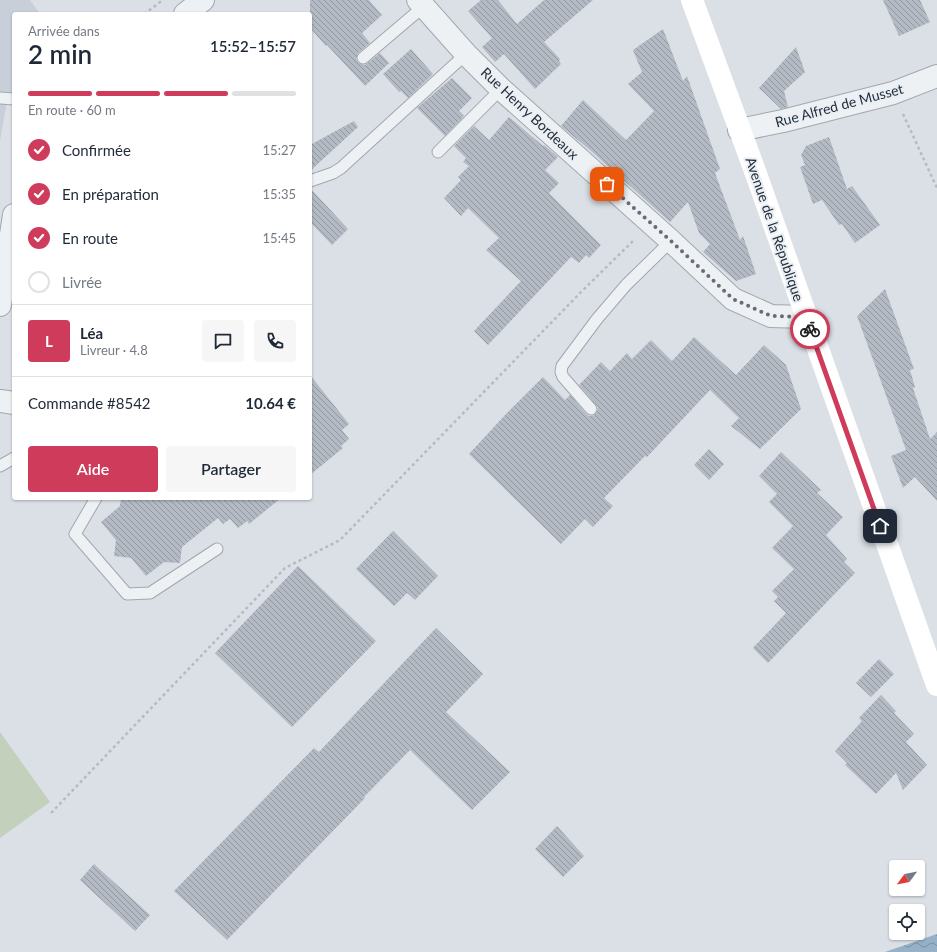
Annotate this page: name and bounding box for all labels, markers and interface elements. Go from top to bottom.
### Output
text: Arrivée dans [28,23,100,39]
text: 15:52–15:57 [210,37,296,55]
text: 2 min [28,38,92,70]
street label: Rue Henry Bordeaux [478,63,582,163]
street label: Rue Alfred de Musset [773,80,905,130]
text: En route · 60 m [28,102,116,118]
icon: check [28,139,50,161]
text: Confirmée [62,141,131,159]
text: 15:27 [263,142,296,158]
street label: Avenue de la République [742,155,808,303]
pin [590,167,624,201]
icon: bag [596,173,618,195]
icon: check [28,183,50,205]
text: En préparation [62,185,159,203]
text: 15:35 [263,186,296,202]
icon: check [28,227,50,249]
text: En route [62,229,118,247]
text: 15:45 [263,230,296,246]
text: Livrée [62,273,102,291]
courier [790,309,830,349]
icon: bike [799,318,821,340]
button: chat [202,320,244,362]
button: phone [254,320,296,362]
text: Léa [80,324,103,342]
text: L [45,332,53,350]
text: Livreur · 4.8 [80,342,148,358]
text: Commande #8542 [28,394,151,412]
text: 10.64 € [245,394,296,412]
button: Aide [28,446,158,492]
button: Partager [166,446,296,492]
pin [863,509,897,543]
icon: home [869,515,891,537]
north arrow [889,860,925,896]
map controls [889,860,925,940]
button: locate [889,904,925,940]

